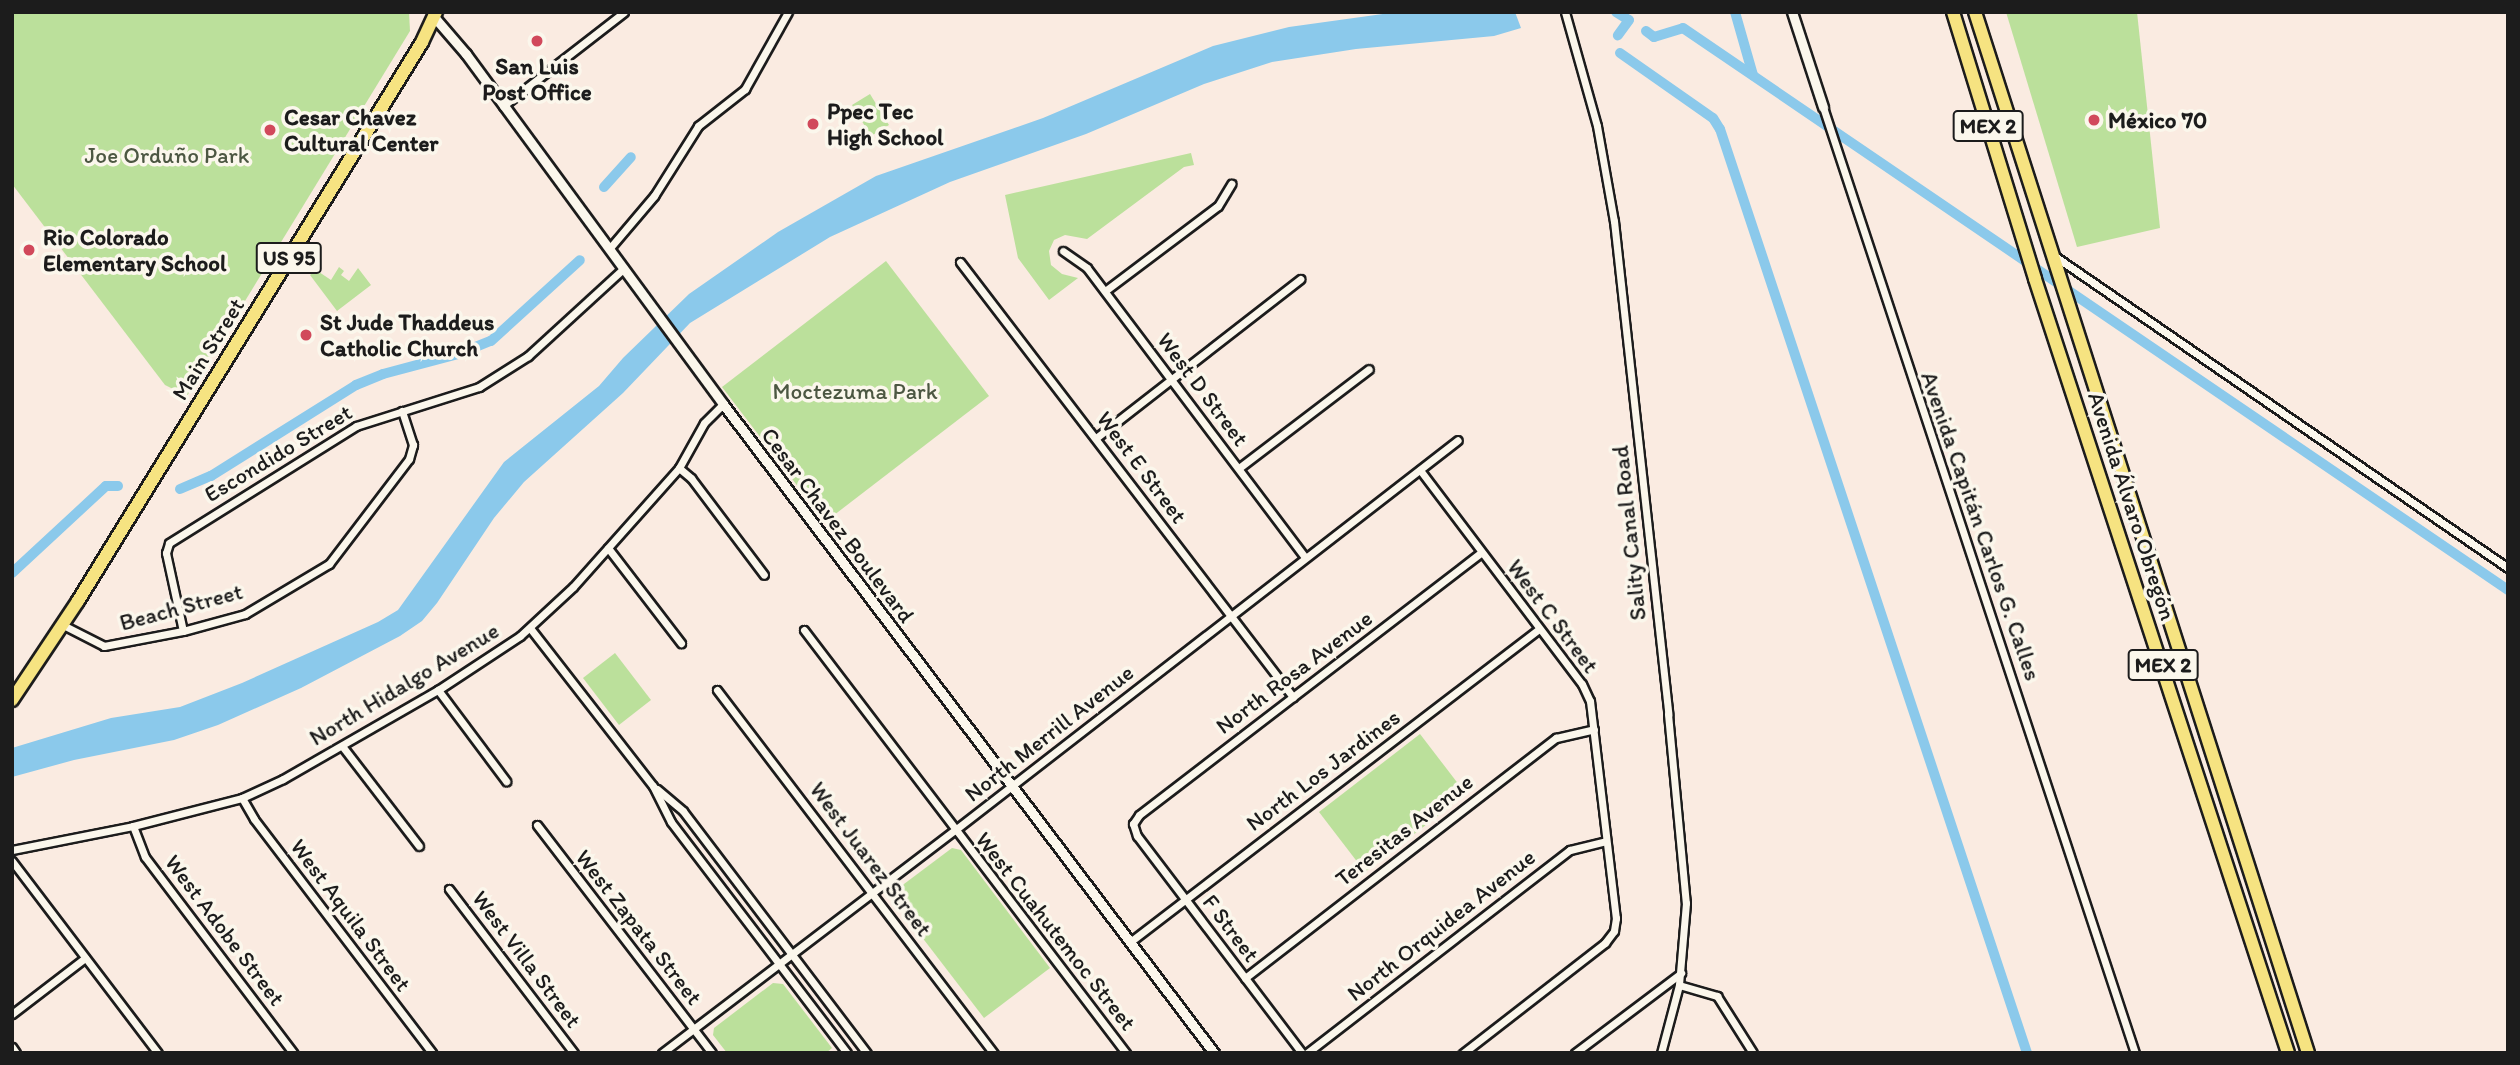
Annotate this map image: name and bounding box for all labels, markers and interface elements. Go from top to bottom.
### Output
marker: San Luis Post Office [529,33,545,49]
place label: San Luis Post Office [482,52,592,106]
place label: Ppec Tec High School [827,97,943,151]
place label: Cesar Chavez Cultural Center [284,103,439,157]
place label: México 70 [2108,106,2207,134]
road number: MEX 2 [1951,108,2025,144]
marker: México 70 [2086,112,2102,128]
marker: Ppec Tec High School [805,116,821,132]
marker: Cesar Chavez Cultural Center [262,122,278,138]
park label: Joe Orduño Park [85,141,249,169]
place label: Rio Colorado Elementary School [43,223,226,277]
road number: US 95 [256,240,322,276]
marker: Rio Colorado Elementary School [21,242,37,258]
street label: Main Street [166,293,250,405]
place label: St Jude Thaddeus Catholic Church [320,308,495,362]
marker: St Jude Thaddeus Catholic Church [298,327,314,343]
street label: West D Street [1151,327,1255,451]
street label: Avenida Capitán Carlos G. Calles [1915,368,2047,684]
park label: Moctezuma Park [772,377,938,405]
street label: Avenida Álvaro Obregón [2082,388,2182,624]
street label: Escondido Street [199,398,357,508]
street label: West E Street [1091,406,1193,528]
street label: Cesar Chavez Boulevard [755,421,921,629]
street label: Sality Canal Road [1606,445,1652,621]
street label: West C Street [1501,554,1605,678]
street label: Beach Street [117,577,245,637]
street label: North Rosa Avenue [1211,605,1377,739]
street label: North Hidalgo Avenue [305,617,503,751]
road number: MEX 2 [2126,648,2200,682]
street label: North Merrill Avenue [960,659,1138,807]
street label: North Los Jardines [1241,703,1405,837]
street label: Teresitas Avenue [1330,768,1478,892]
street label: West Juarez Street [804,777,938,941]
street label: West Cuahutemoc Street [970,826,1142,1036]
street label: West Aquila Street [285,833,417,997]
street label: North Orquidea Avenue [1341,843,1541,1007]
street label: West Zapata Street [570,844,708,1010]
street label: West Adobe Street [159,849,291,1011]
street label: West Villa Street [467,885,587,1033]
street label: F Street [1197,889,1265,967]

